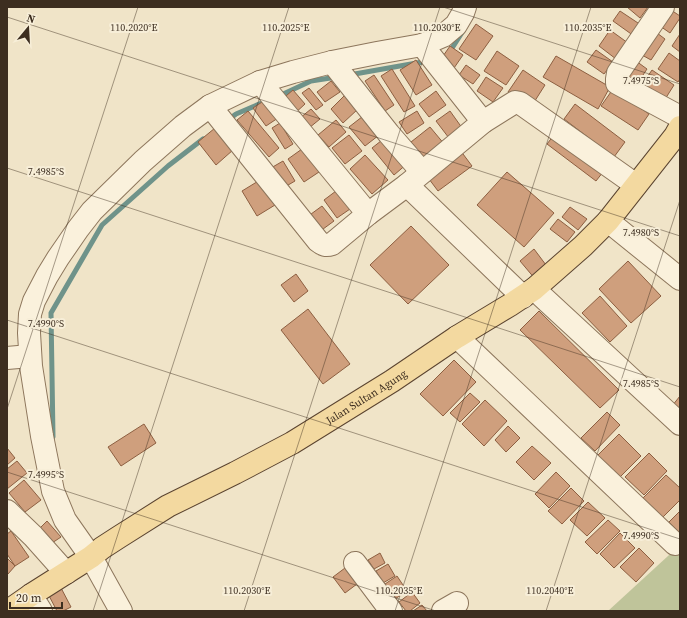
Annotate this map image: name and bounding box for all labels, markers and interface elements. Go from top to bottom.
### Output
north arrow [8,8,48,48]
text: N [25,11,37,27]
text: 110.2020°E [110,21,158,34]
text: 110.2025°E [262,21,310,34]
text: 110.2030°E [413,21,461,34]
text: 110.2035°E [564,21,612,34]
text: 7.4975°S [623,74,659,87]
text: 7.4985°S [28,165,64,178]
text: 7.4980°S [623,226,659,239]
text: 7.4990°S [28,317,64,330]
street label: Jalan Sultan Agung [322,366,410,429]
text: 7.4985°S [623,377,659,390]
text: 7.4995°S [28,468,64,481]
text: 7.4990°S [623,529,659,542]
scale bar [10,584,62,610]
text: 110.2030°E [223,584,271,597]
text: 110.2035°E [375,584,423,597]
text: 110.2040°E [526,584,574,597]
text: 20 m [16,590,42,606]

